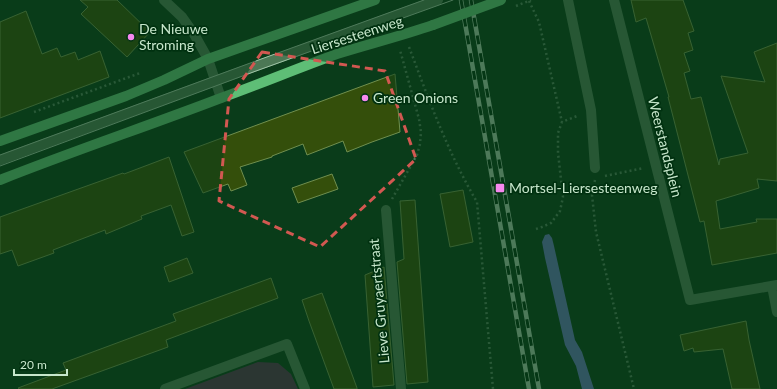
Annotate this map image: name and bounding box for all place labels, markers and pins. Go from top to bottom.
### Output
place label: De Nieuwe Stroming [139,20,208,53]
marker: De Nieuwe Stroming [126,32,136,42]
place label: Green Onions [373,89,458,106]
marker: Green Onions [360,93,370,103]
place label: Mortsel-Liersesteenweg [509,179,657,196]
marker: Mortsel-Liersesteenweg [494,182,506,194]

